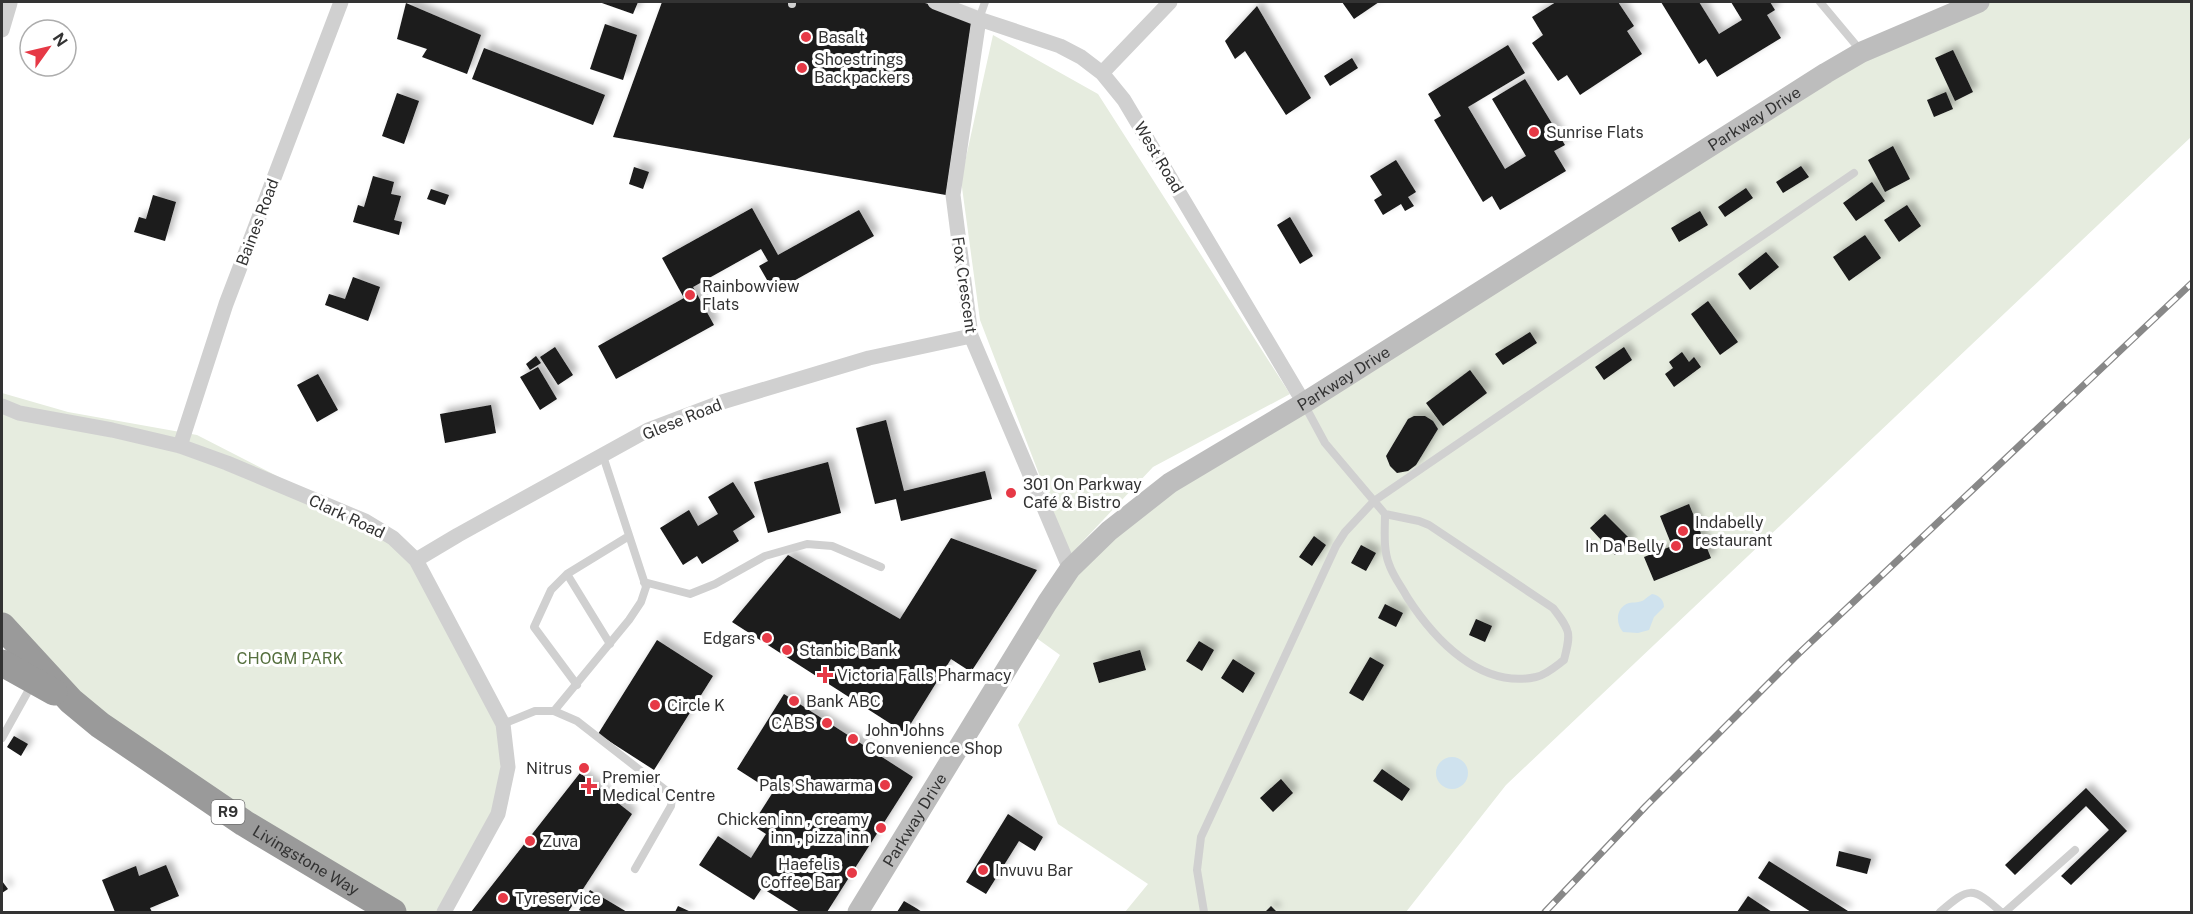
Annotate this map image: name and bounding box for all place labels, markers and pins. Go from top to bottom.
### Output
place label: Basalt [818,28,865,47]
marker: Basalt [799,30,813,44]
place label: Shoestrings Backpackers [814,50,910,87]
marker: Shoestrings Backpackers [795,61,809,75]
place label: Sunrise Flats [1546,123,1644,142]
marker: Sunrise Flats [1527,125,1541,139]
place label: Rainbowview Flats [702,277,800,314]
marker: Rainbowview Flats [683,288,697,302]
place label: 301 On Parkway Café & Bistro [1023,475,1142,512]
marker: 301 On Parkway Café & Bistro [1004,486,1018,500]
place label: Indabelly restaurant [1695,513,1772,550]
marker: Indabelly restaurant [1676,524,1690,538]
place label: In Da Belly [1585,537,1664,556]
marker: In Da Belly [1669,539,1683,553]
place label: Edgars [703,629,755,648]
marker: Edgars [760,631,774,645]
place label: Stanbic Bank [799,641,897,660]
marker: Stanbic Bank [780,643,794,657]
place label: Victoria Falls Pharmacy [837,666,1012,685]
marker: Victoria Falls Pharmacy [818,668,832,682]
place label: Bank ABC [806,692,881,711]
marker: Bank ABC [787,694,801,708]
place label: Circle K [667,696,725,715]
marker: Circle K [648,698,662,712]
place label: CABS [771,714,815,733]
marker: CABS [820,716,834,730]
place label: John Johns Convenience Shop [865,721,1002,758]
marker: John Johns Convenience Shop [846,732,860,746]
place label: Nitrus [526,759,572,778]
marker: Nitrus [577,761,591,775]
place label: Premier Medical Centre [602,768,715,805]
place label: Pals Shawarma [759,776,873,795]
marker: Premier Medical Centre [580,777,598,795]
marker: Pals Shawarma [878,778,892,792]
place label: Chicken inn , creamy inn , pizza inn [717,810,869,847]
marker: Chicken inn , creamy inn , pizza inn [874,821,888,835]
place label: Zuva [542,832,578,851]
marker: Zuva [523,834,537,848]
place label: Haefelis Coffee Bar [760,855,840,892]
place label: Invuvu Bar [995,861,1073,880]
marker: Invuvu Bar [976,863,990,877]
marker: Haefelis Coffee Bar [845,866,859,880]
place label: Tyreservice [515,889,601,908]
marker: Tyreservice [496,891,510,905]

